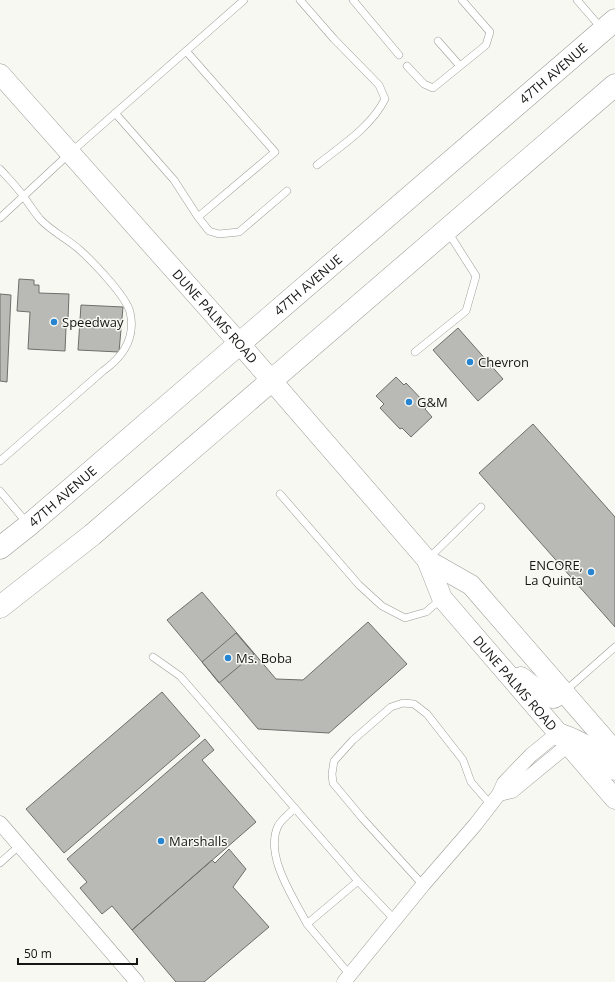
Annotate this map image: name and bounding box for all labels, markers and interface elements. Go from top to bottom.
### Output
street label: 47TH AVENUE [515,39,591,108]
street label: 47TH AVENUE [270,250,346,319]
street label: DUNE PALMS ROAD [169,265,262,367]
place label: Speedway [62,313,124,331]
marker: Speedway [49,317,59,327]
place label: Chevron [478,353,529,371]
marker: Chevron [465,357,475,367]
place label: G&M [417,393,448,411]
marker: G&M [404,397,414,407]
street label: 47TH AVENUE [24,462,100,531]
place label: ENCORE, La Quinta [524,556,583,589]
marker: ENCORE, La Quinta [586,567,596,577]
street label: DUNE PALMS ROAD [469,632,561,734]
place label: Ms. Boba [236,649,292,667]
marker: Ms. Boba [223,653,233,663]
place label: Marshalls [169,832,227,850]
marker: Marshalls [156,836,166,846]
scale bar [18,940,137,966]
text: 50 m [24,945,52,962]

